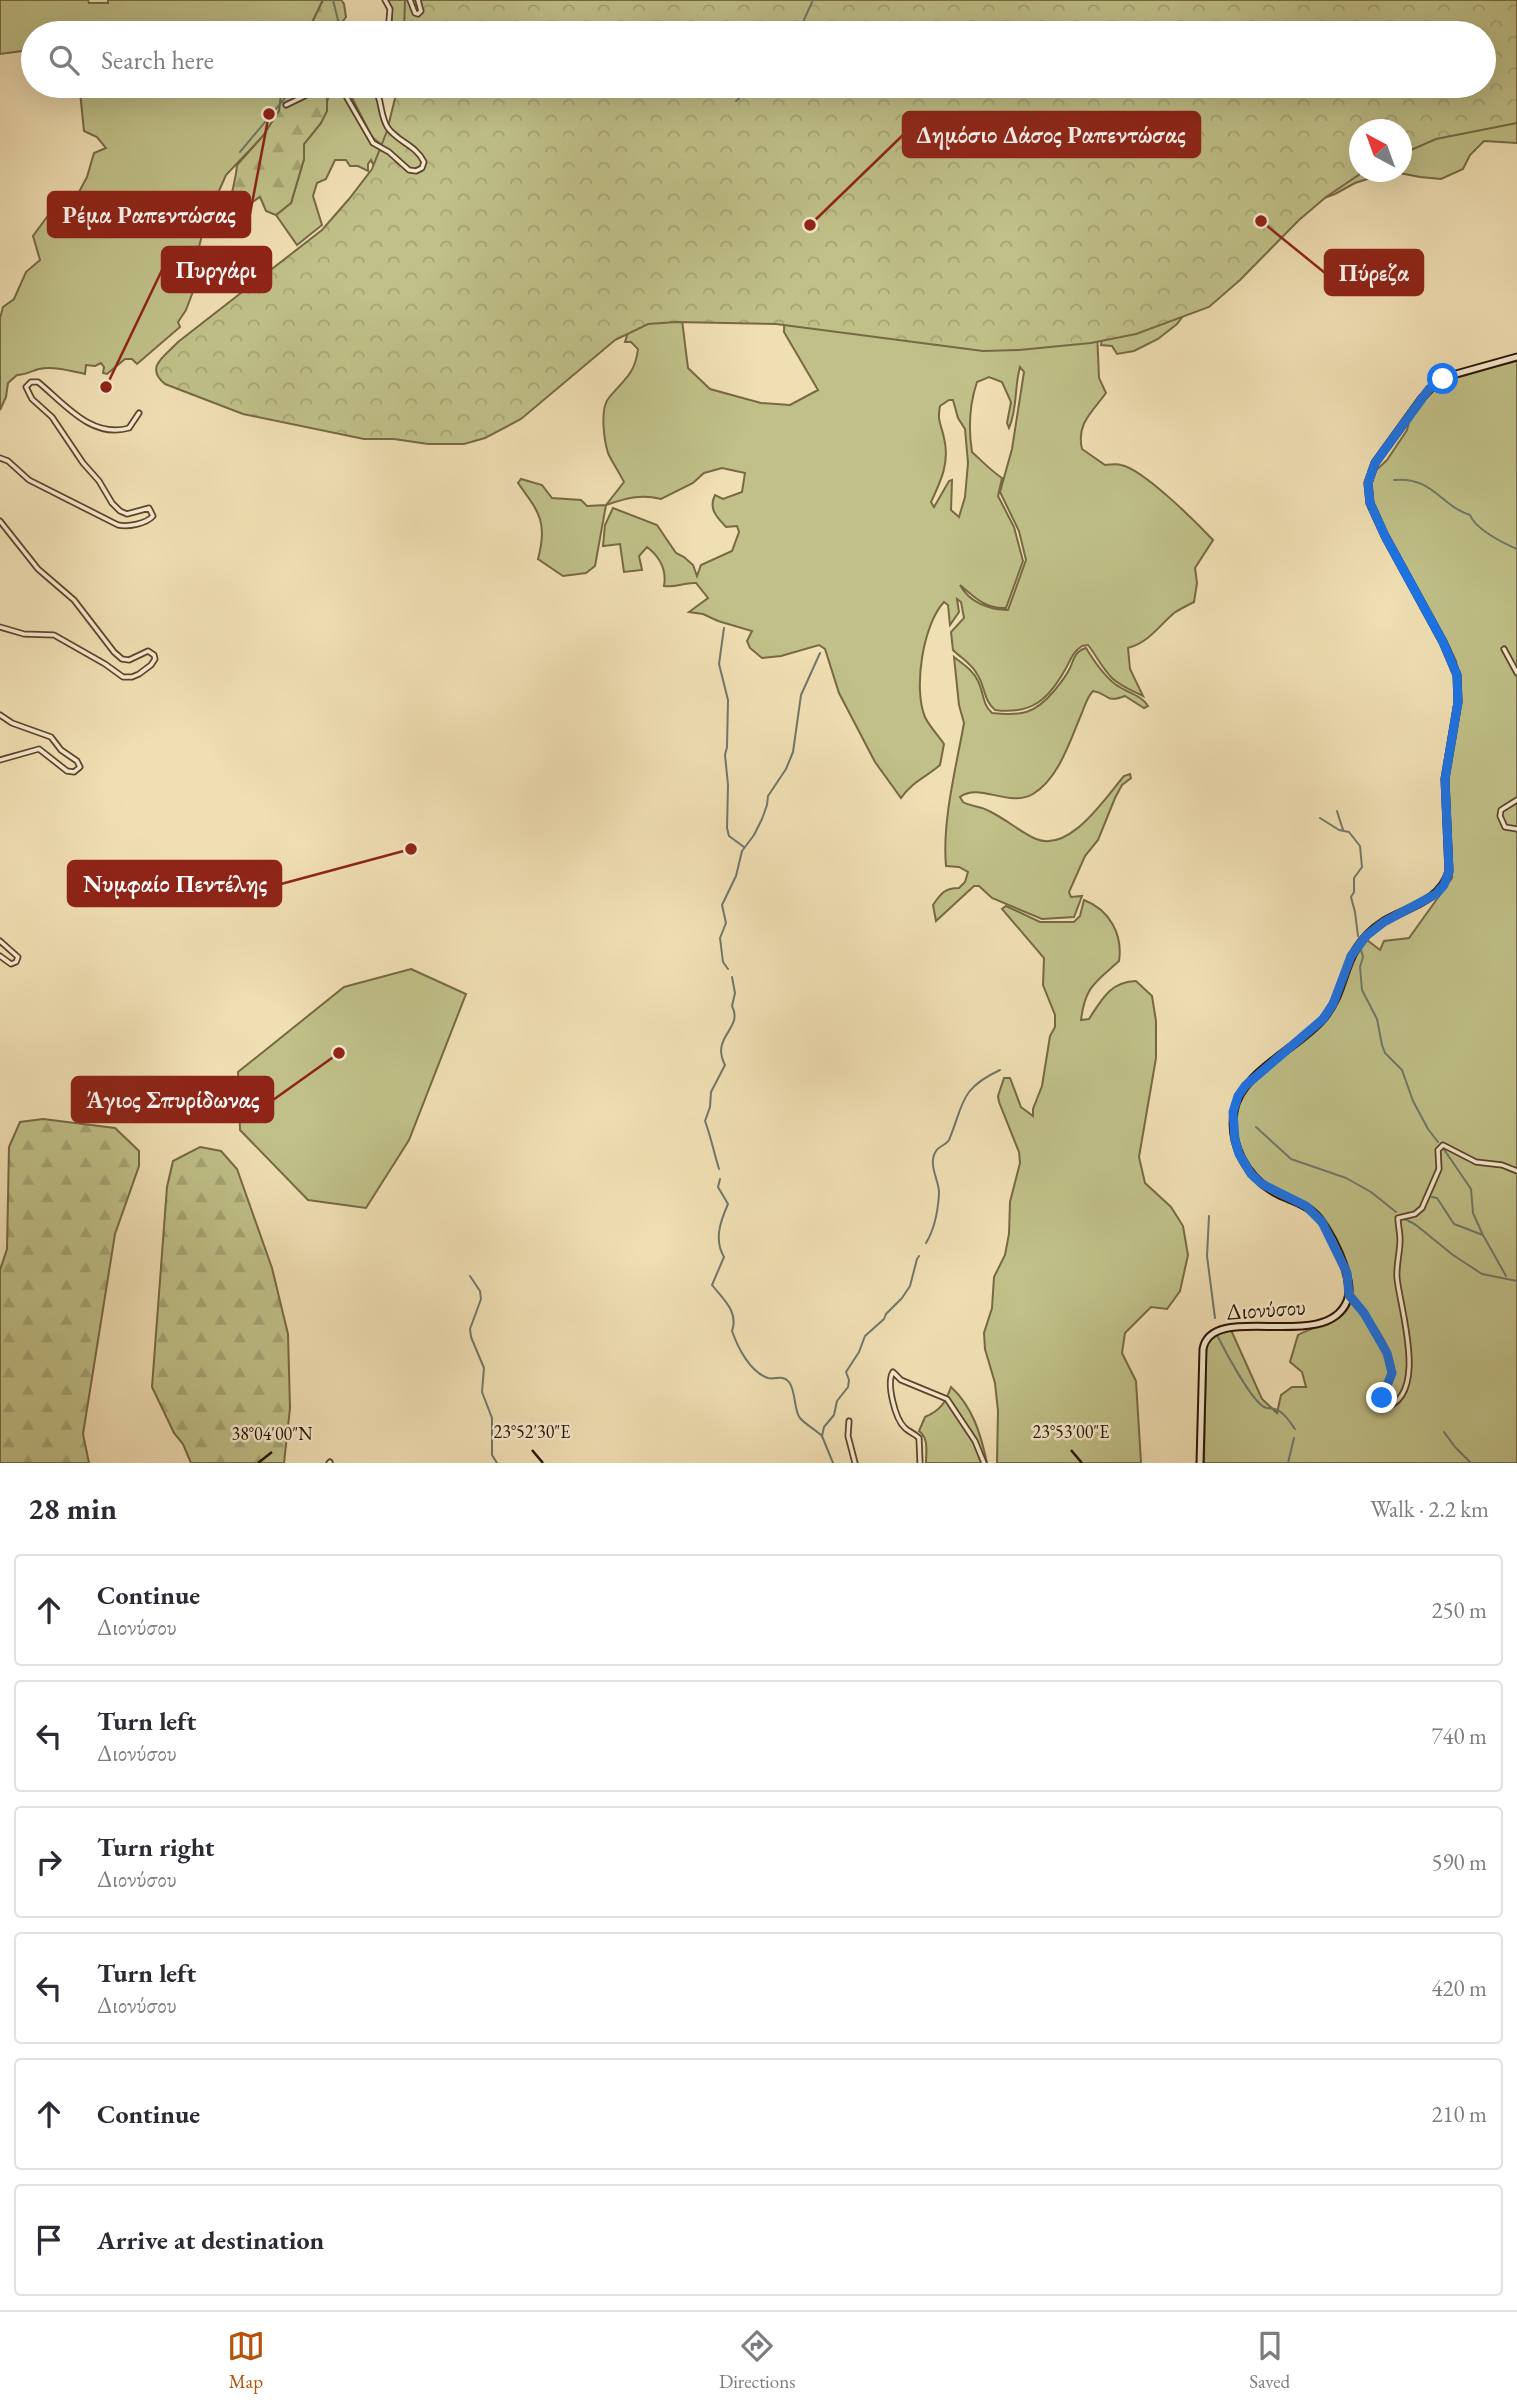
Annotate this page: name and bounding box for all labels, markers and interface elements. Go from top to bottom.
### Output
search box [21,21,1496,98]
icon: search [45,41,83,79]
text: Search here [101,43,214,77]
callout: Δημόσιο Δάσος Ραπεντώσας [903,112,1200,157]
text: Δημόσιο Δάσος Ραπεντώσας [916,119,1186,150]
north arrow [1349,119,1412,182]
callout: Ρέμα Ραπεντώσας [48,192,250,237]
text: Ρέμα Ραπεντώσας [62,199,236,230]
callout: Πυργάρι [162,247,271,292]
callout: Πύρεζα [1325,250,1423,295]
text: Πυργάρι [175,254,257,285]
text: Πύρεζα [1339,257,1410,288]
route start [1427,363,1458,394]
callout: Νυμφαίο Πεντέλης [68,861,281,906]
text: Νυμφαίο Πεντέλης [83,868,268,899]
callout: Άγιος Σπυρίδωνας [72,1077,273,1122]
text: Άγιος Σπυρίδωνας [85,1084,260,1115]
street label: Διονύσου [1225,1291,1307,1327]
route end [1366,1382,1397,1413]
text: 23°52'30"E [494,1420,570,1443]
text: 23°53'00"E [1033,1420,1109,1443]
text: 38°04'00"N [232,1422,313,1445]
text: 28 min [28,1489,117,1528]
text: Walk · 2.2 km [1370,1494,1489,1524]
text: Continue [97,1578,200,1612]
icon: ahead [30,1591,68,1629]
text: 250 m [1431,1595,1487,1625]
text: Διονύσου [97,1612,177,1642]
text: Turn left [97,1704,196,1738]
icon: left [30,1717,68,1755]
text: 740 m [1431,1721,1487,1751]
text: Διονύσου [97,1738,177,1768]
text: Turn right [97,1830,215,1864]
icon: right [30,1843,68,1881]
text: 590 m [1431,1847,1487,1877]
text: Διονύσου [97,1864,177,1894]
text: Turn left [97,1956,196,1990]
icon: left [30,1969,68,2007]
text: 420 m [1431,1973,1487,2003]
text: Διονύσου [97,1990,177,2020]
icon: ahead [30,2095,68,2133]
text: Continue [97,2097,200,2131]
text: 210 m [1431,2099,1487,2129]
icon: arrive [30,2221,68,2259]
text: Arrive at destination [97,2223,324,2257]
tab: Map [227,2327,265,2394]
tab: Directions [719,2327,795,2394]
tab: Saved [1249,2327,1290,2394]

